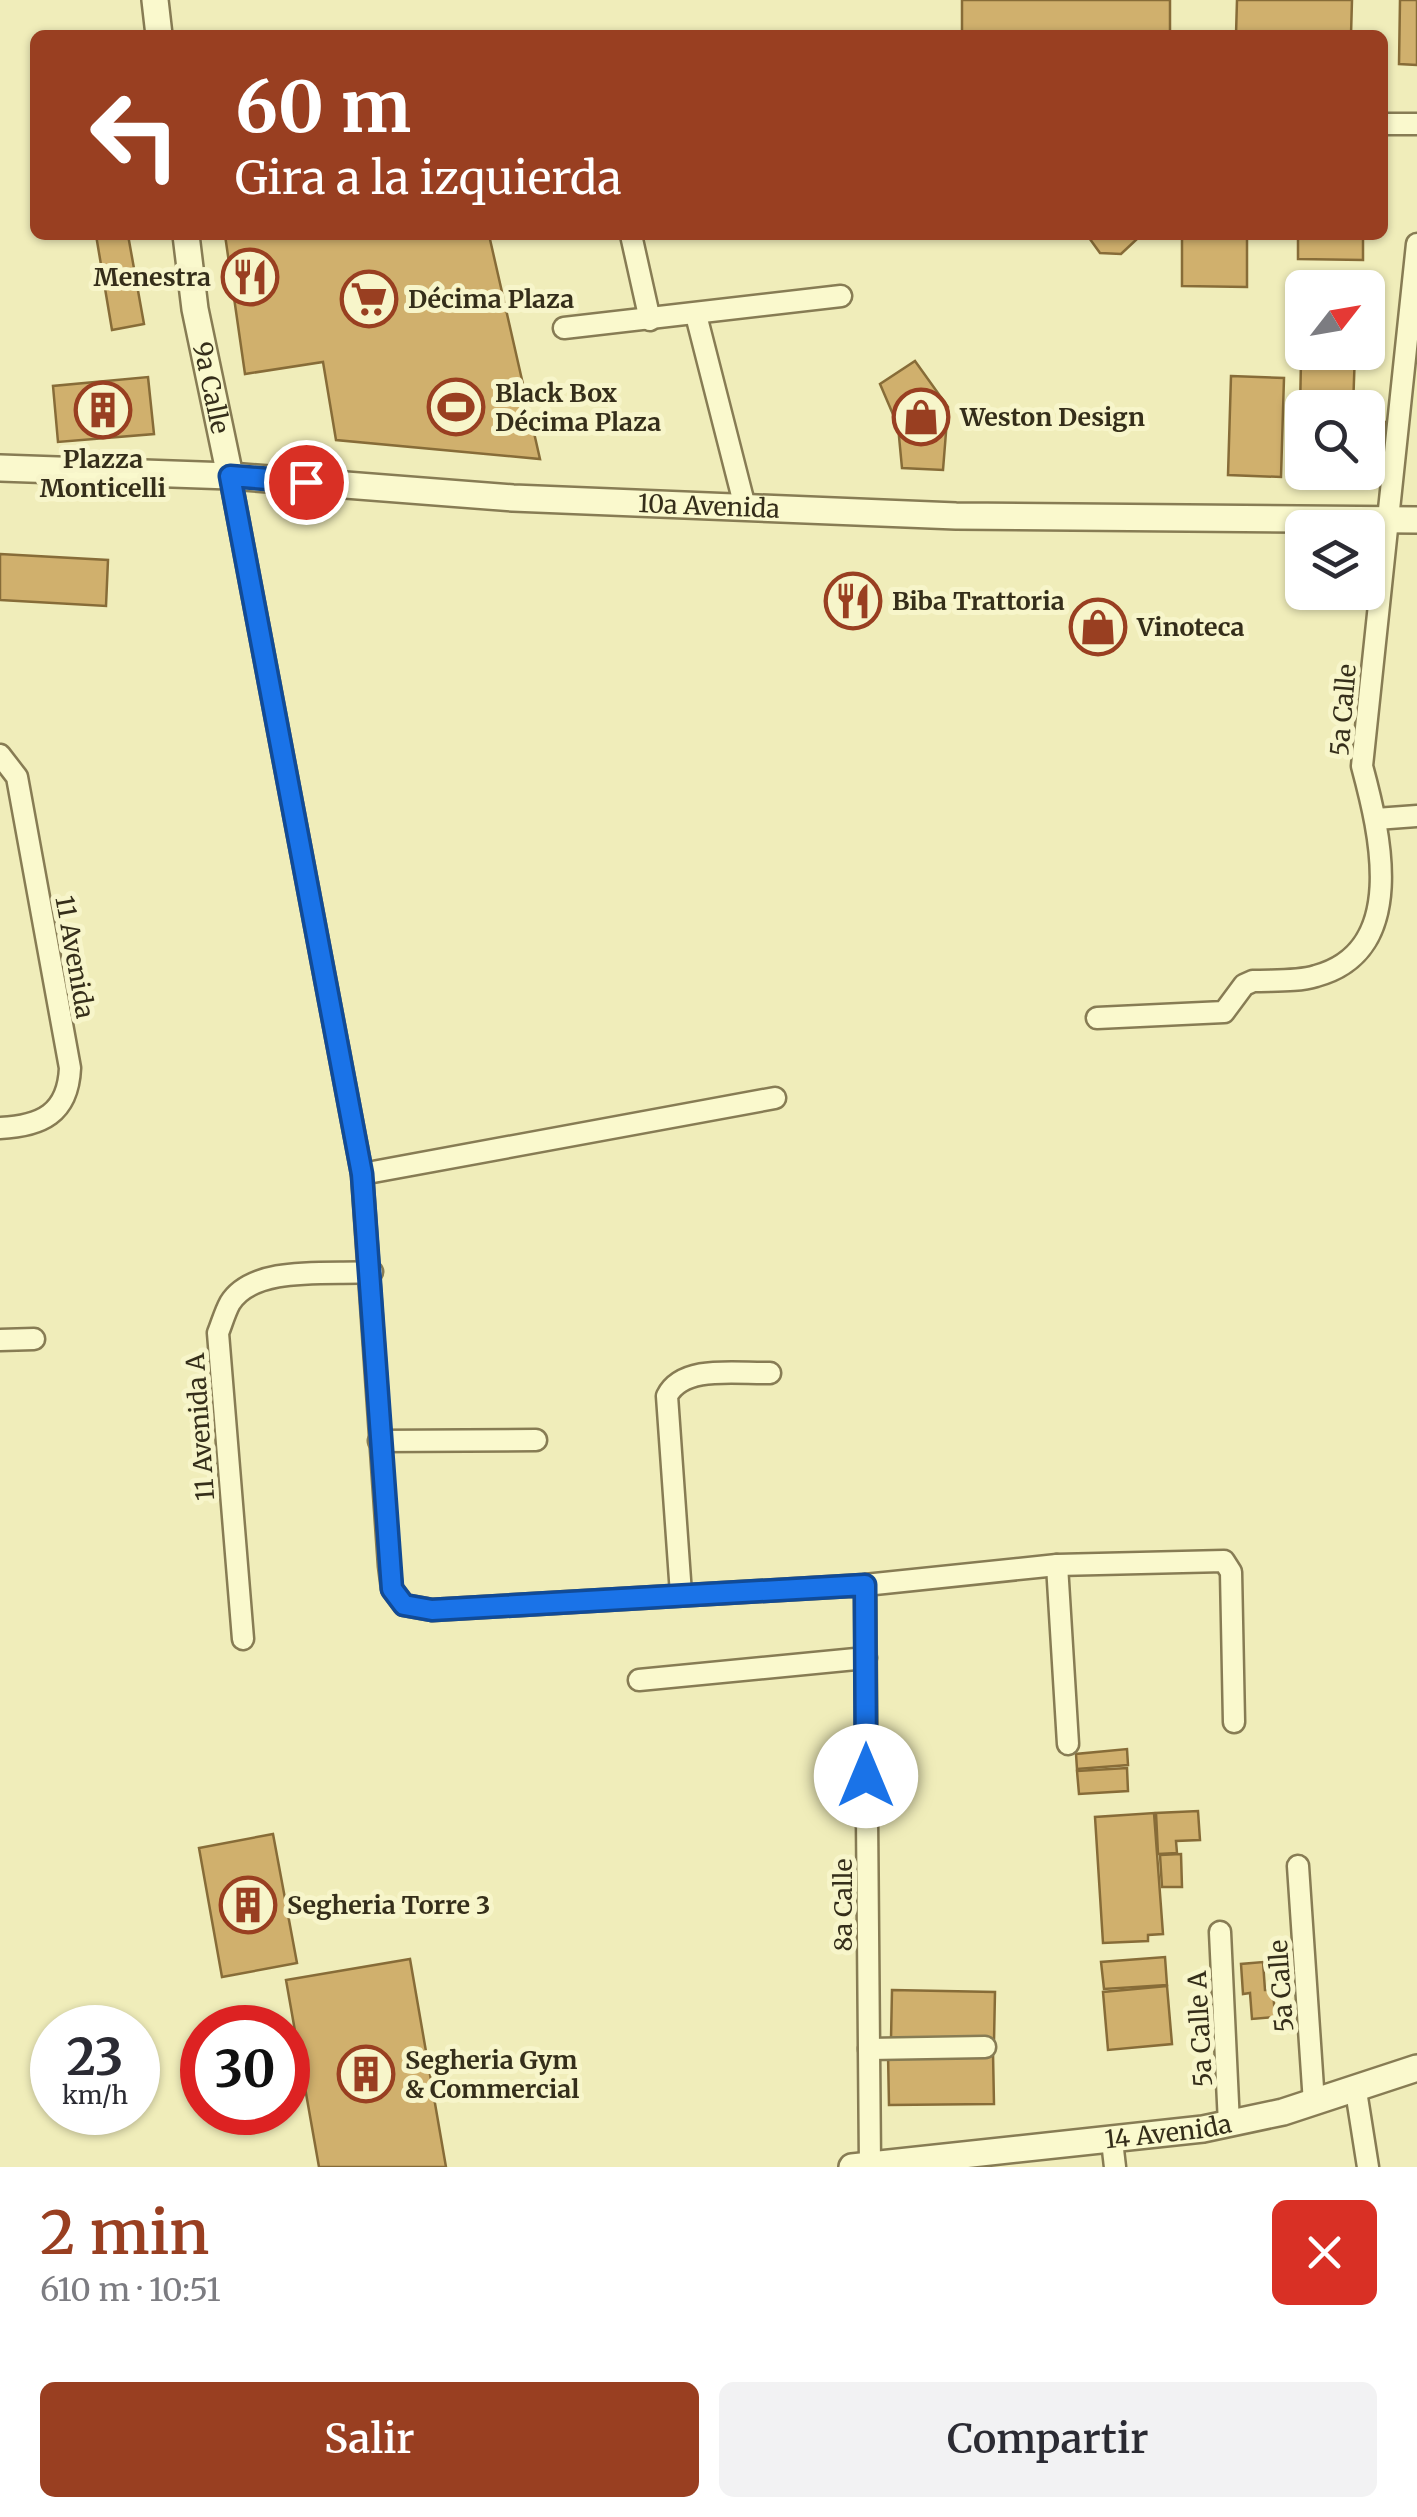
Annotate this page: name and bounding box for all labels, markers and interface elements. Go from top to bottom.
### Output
text: 60 m [235,63,411,151]
icon: left [70,70,200,200]
text: Gira a la izquierda [235,150,622,206]
restaurant icon: Menestra [220,247,280,307]
place label: Menestra [93,261,211,293]
supermarket icon: Décima Plaza [339,269,399,329]
north arrow [1285,270,1385,370]
map controls [1285,270,1385,610]
place label: Décima Plaza [408,283,574,315]
street label: 9a Calle [186,339,237,437]
sports icon: Black Box Décima Plaza [426,377,486,437]
place label: Black Box Décima Plaza [495,377,661,438]
building icon: Plazza Monticelli [73,380,133,440]
shop icon: Weston Design [891,387,951,447]
button: search [1285,390,1385,490]
place label: Weston Design [959,401,1145,433]
pin [264,440,349,525]
place label: Plazza Monticelli [40,443,166,504]
icon: arrive [279,455,334,510]
street label: 10a Avenida [637,487,780,525]
button: layers [1285,510,1385,610]
restaurant icon: Biba Trattoria [823,571,883,631]
place label: Biba Trattoria [892,585,1065,617]
shop icon: Vinoteca [1068,597,1128,657]
place label: Vinoteca [1136,611,1244,643]
street label: 5a Calle [1323,663,1363,757]
street label: 11 Avenida [48,893,102,1021]
street label: 11 Avenida A [179,1352,221,1502]
position arrow [814,1724,918,1828]
street label: 8a Calle [827,1858,859,1952]
building icon: Segheria Torre 3 [218,1875,278,1935]
place label: Segheria Torre 3 [287,1889,490,1921]
street label: 5a Calle [1262,1939,1300,2033]
street label: 5a Calle A [1181,1970,1219,2088]
speed limit sign: 30 [180,2005,310,2135]
text: 23 [67,2026,123,2089]
building icon: Segheria Gym & Commercial [336,2044,396,2104]
place label: Segheria Gym & Commercial [405,2044,579,2105]
text: km/h [62,2079,128,2111]
street label: 14 Avenida [1103,2107,1234,2156]
text: 2 min [40,2195,209,2270]
button: close [1272,2200,1377,2305]
text: 610 m · 10:51 [40,2270,221,2310]
button: Salir [40,2382,699,2497]
button: Compartir [719,2382,1377,2497]

